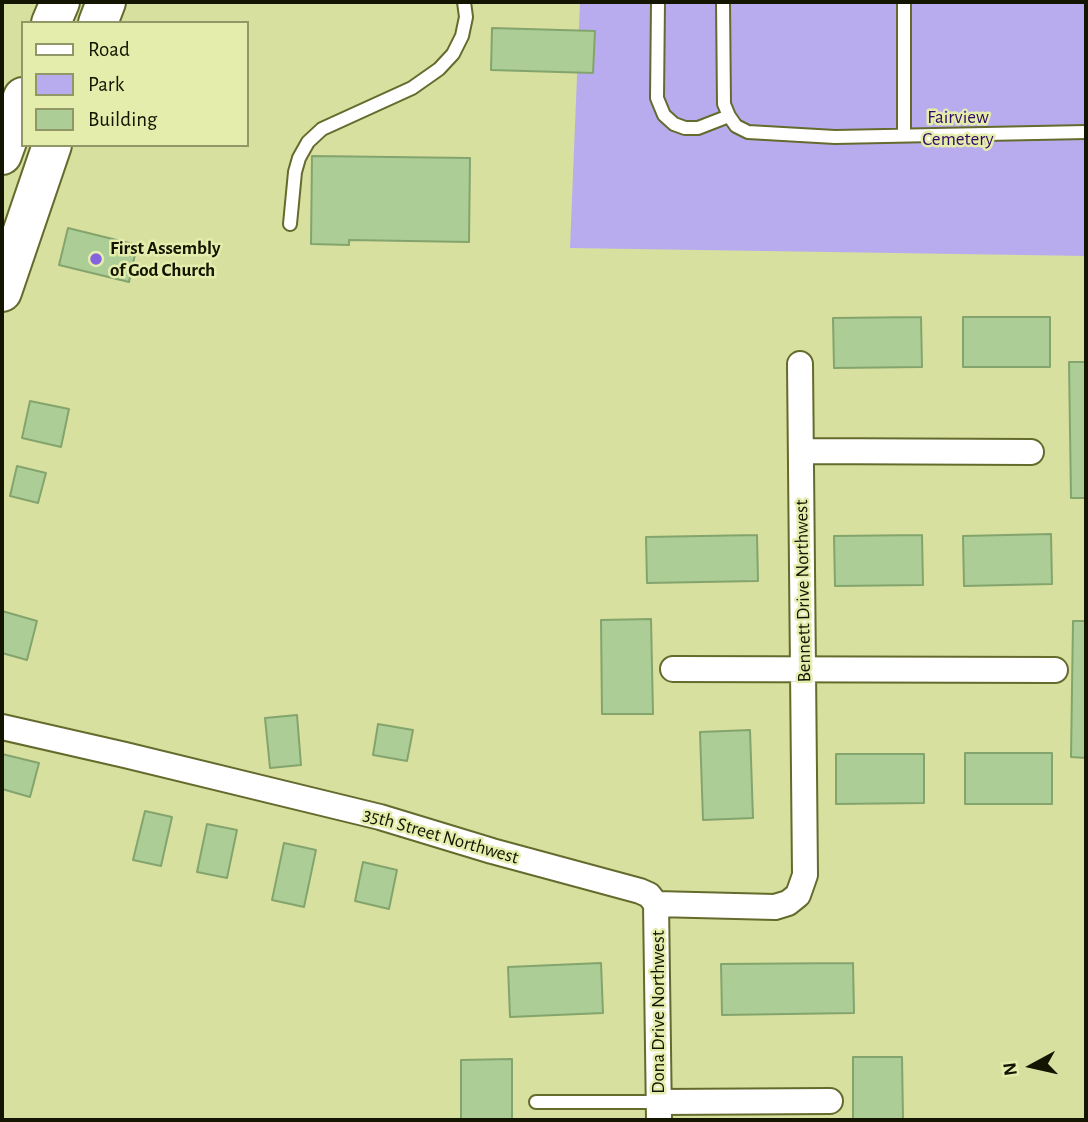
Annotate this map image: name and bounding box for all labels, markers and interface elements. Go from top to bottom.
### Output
legend [21,21,248,147]
text: Road [88,39,130,60]
text: Park [88,74,124,95]
park label: Fairview Cemetery [922,106,994,150]
text: Building [88,109,157,130]
place label: First Assembly of God Church [110,237,221,281]
marker: First Assembly of God Church [88,251,104,267]
street label: Bennett Drive Northwest [790,499,816,683]
street label: 35th Street Northwest [361,803,521,869]
street label: Dona Drive Northwest [647,930,669,1094]
north arrow [997,1031,1067,1101]
text: N [1000,1061,1021,1077]

